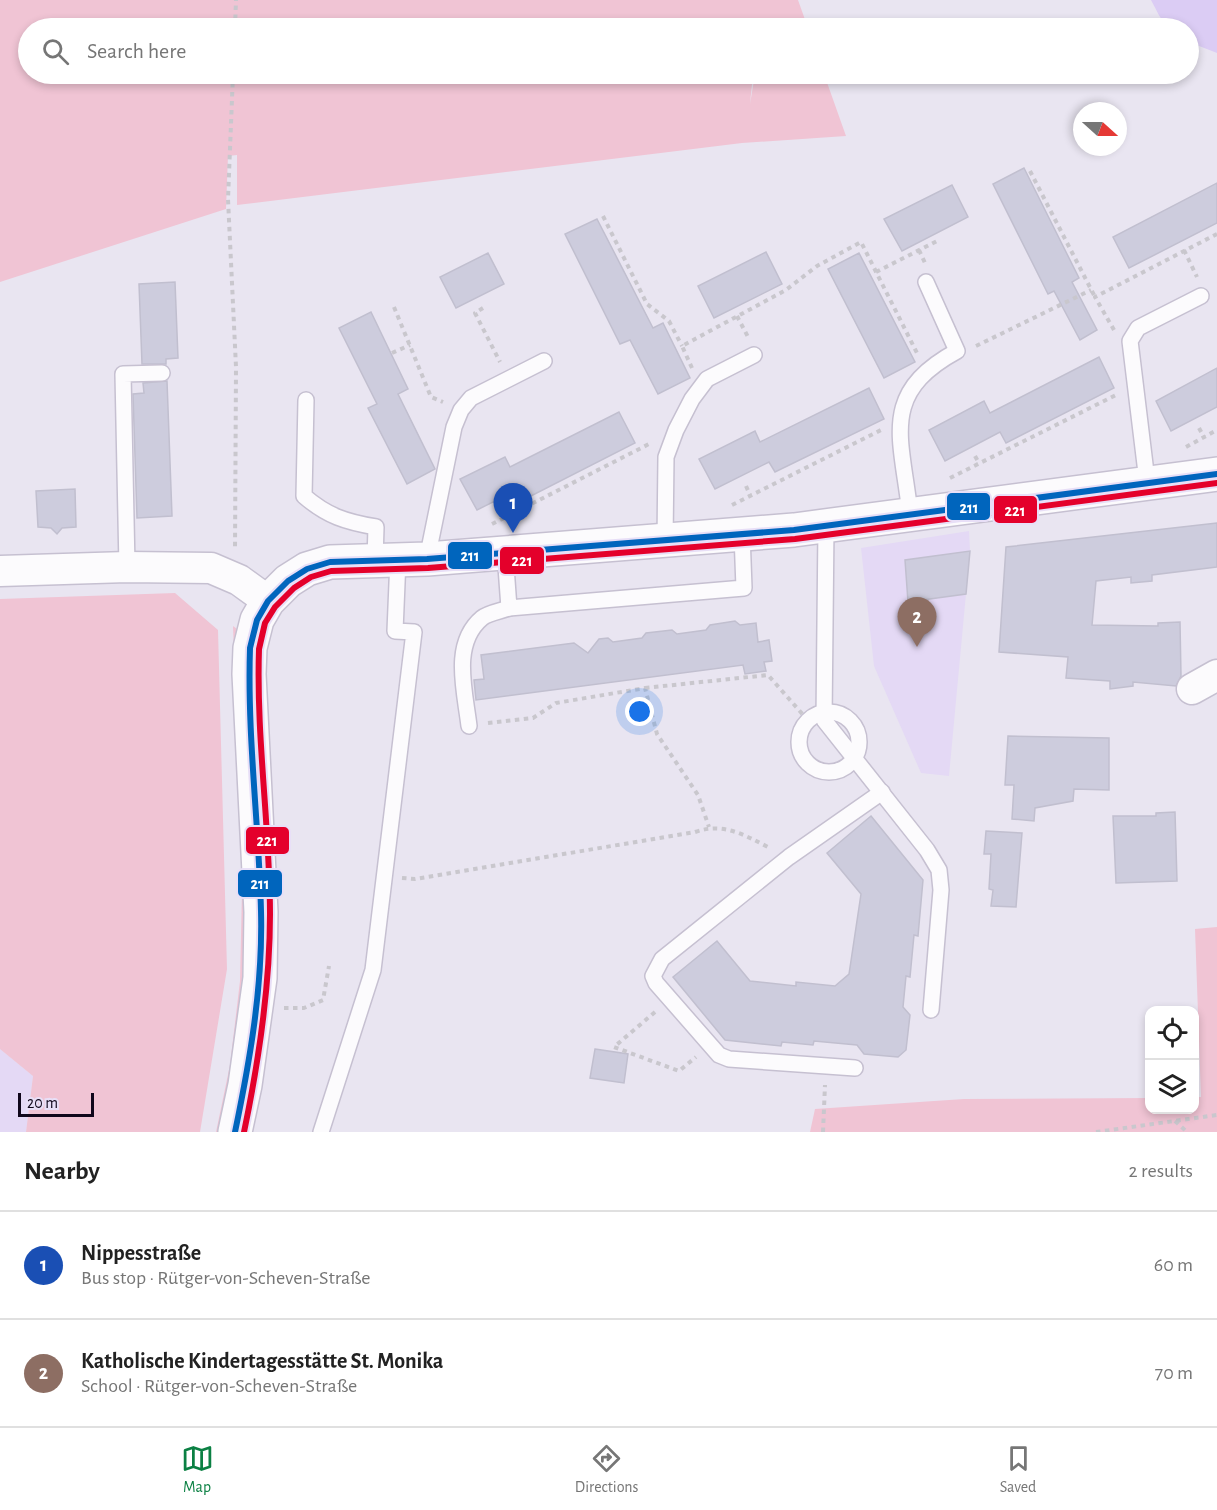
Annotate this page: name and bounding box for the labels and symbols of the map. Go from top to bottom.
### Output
north arrow [1073,102,1127,156]
pin: 1 [494,484,532,533]
line badge: 211 [946,492,991,521]
line badge: 221 [993,495,1038,524]
text: 211 [959,500,979,516]
text: 221 [1005,503,1025,519]
line badge: 211 [447,541,493,570]
line badge: 221 [499,546,545,575]
text: 211 [460,548,480,564]
text: 221 [512,553,532,569]
pin: 2 [898,598,936,647]
your location [625,697,654,726]
line badge: 221 [245,826,290,855]
text: 221 [257,833,277,849]
line badge: 211 [237,869,283,898]
text: 211 [250,876,270,892]
scale bar [18,1090,94,1118]

